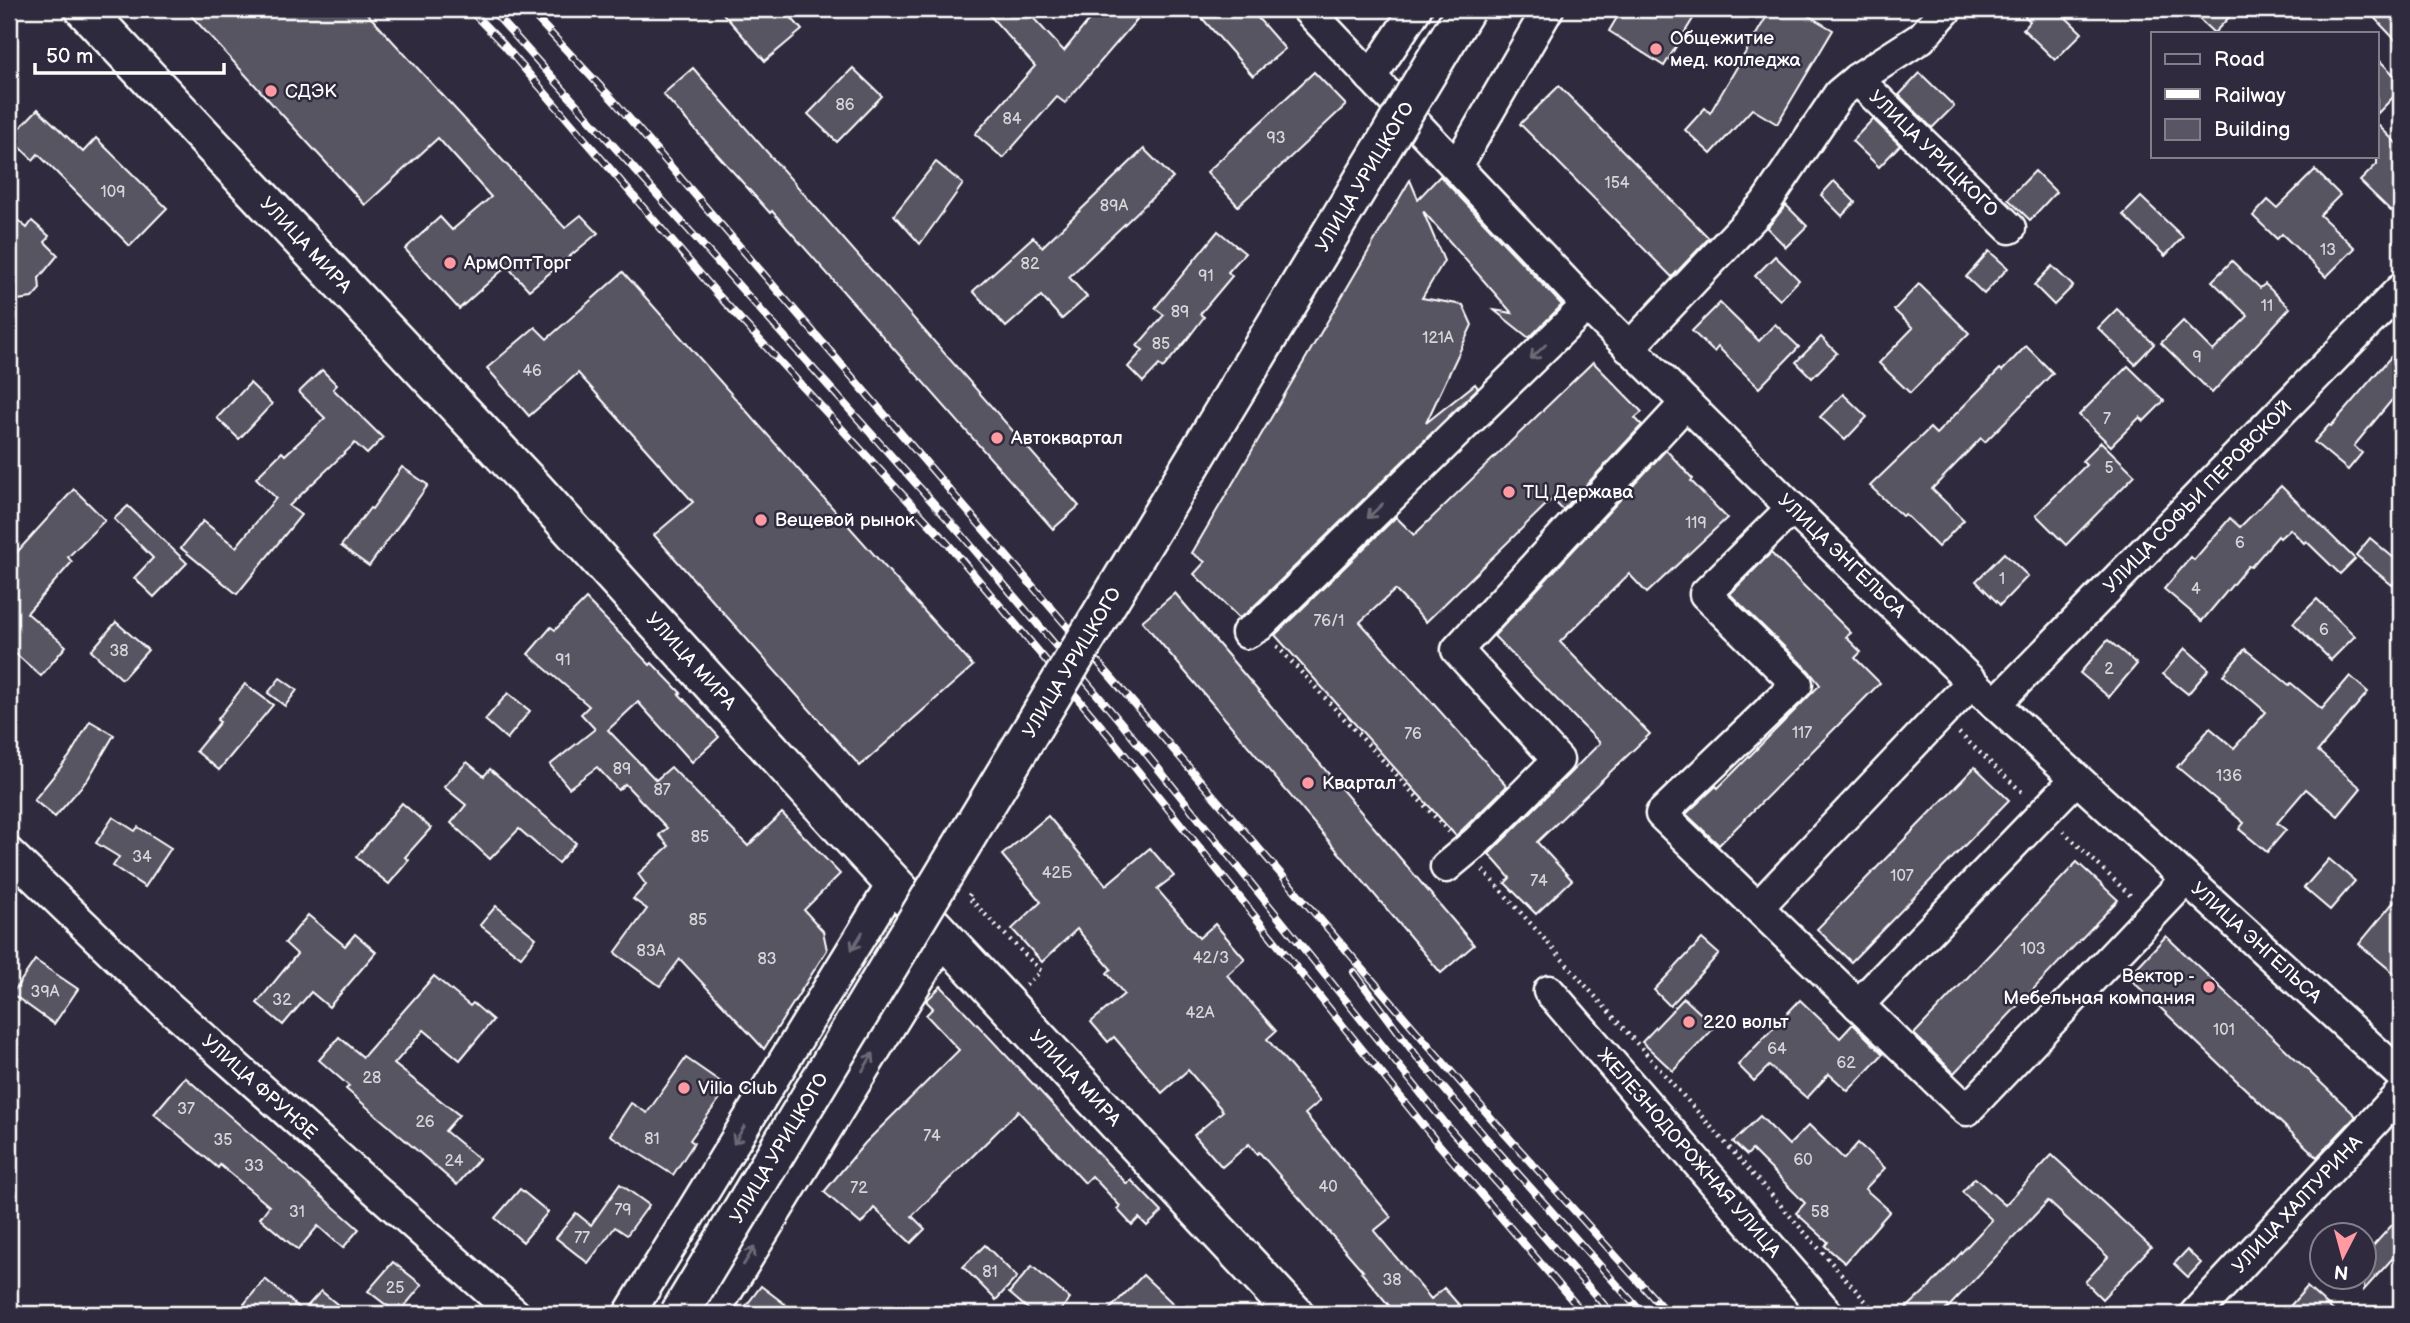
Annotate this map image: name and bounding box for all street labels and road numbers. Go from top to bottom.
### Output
street label: УЛИЦА УРИЦКОГО [1864,86,2003,222]
street label: УЛИЦА УРИЦКОГО [1311,97,1419,256]
street label: УЛИЦА МИРА [255,192,357,298]
street label: УЛИЦА СОФЬИ ПЕРОВСКОЙ [2099,396,2297,598]
street label: УЛИЦА ЭНГЕЛЬСА [1773,489,1911,623]
street label: УЛИЦА УРИЦКОГО [1018,583,1126,742]
street label: УЛИЦА МИРА [641,608,741,715]
street label: УЛИЦА ЭНГЕЛЬСА [2186,877,2327,1008]
street label: УЛИЦА МИРА [1025,1025,1126,1131]
street label: УЛИЦА ФРУНЗЕ [197,1030,322,1145]
street label: ЖЕЛЕЗНОДОРОЖНАЯ УЛИЦА [1592,1044,1786,1263]
street label: УЛИЦА УРИЦКОГО [725,1068,834,1227]
street label: УЛИЦА ХАЛТУРИНА [2227,1130,2367,1278]

